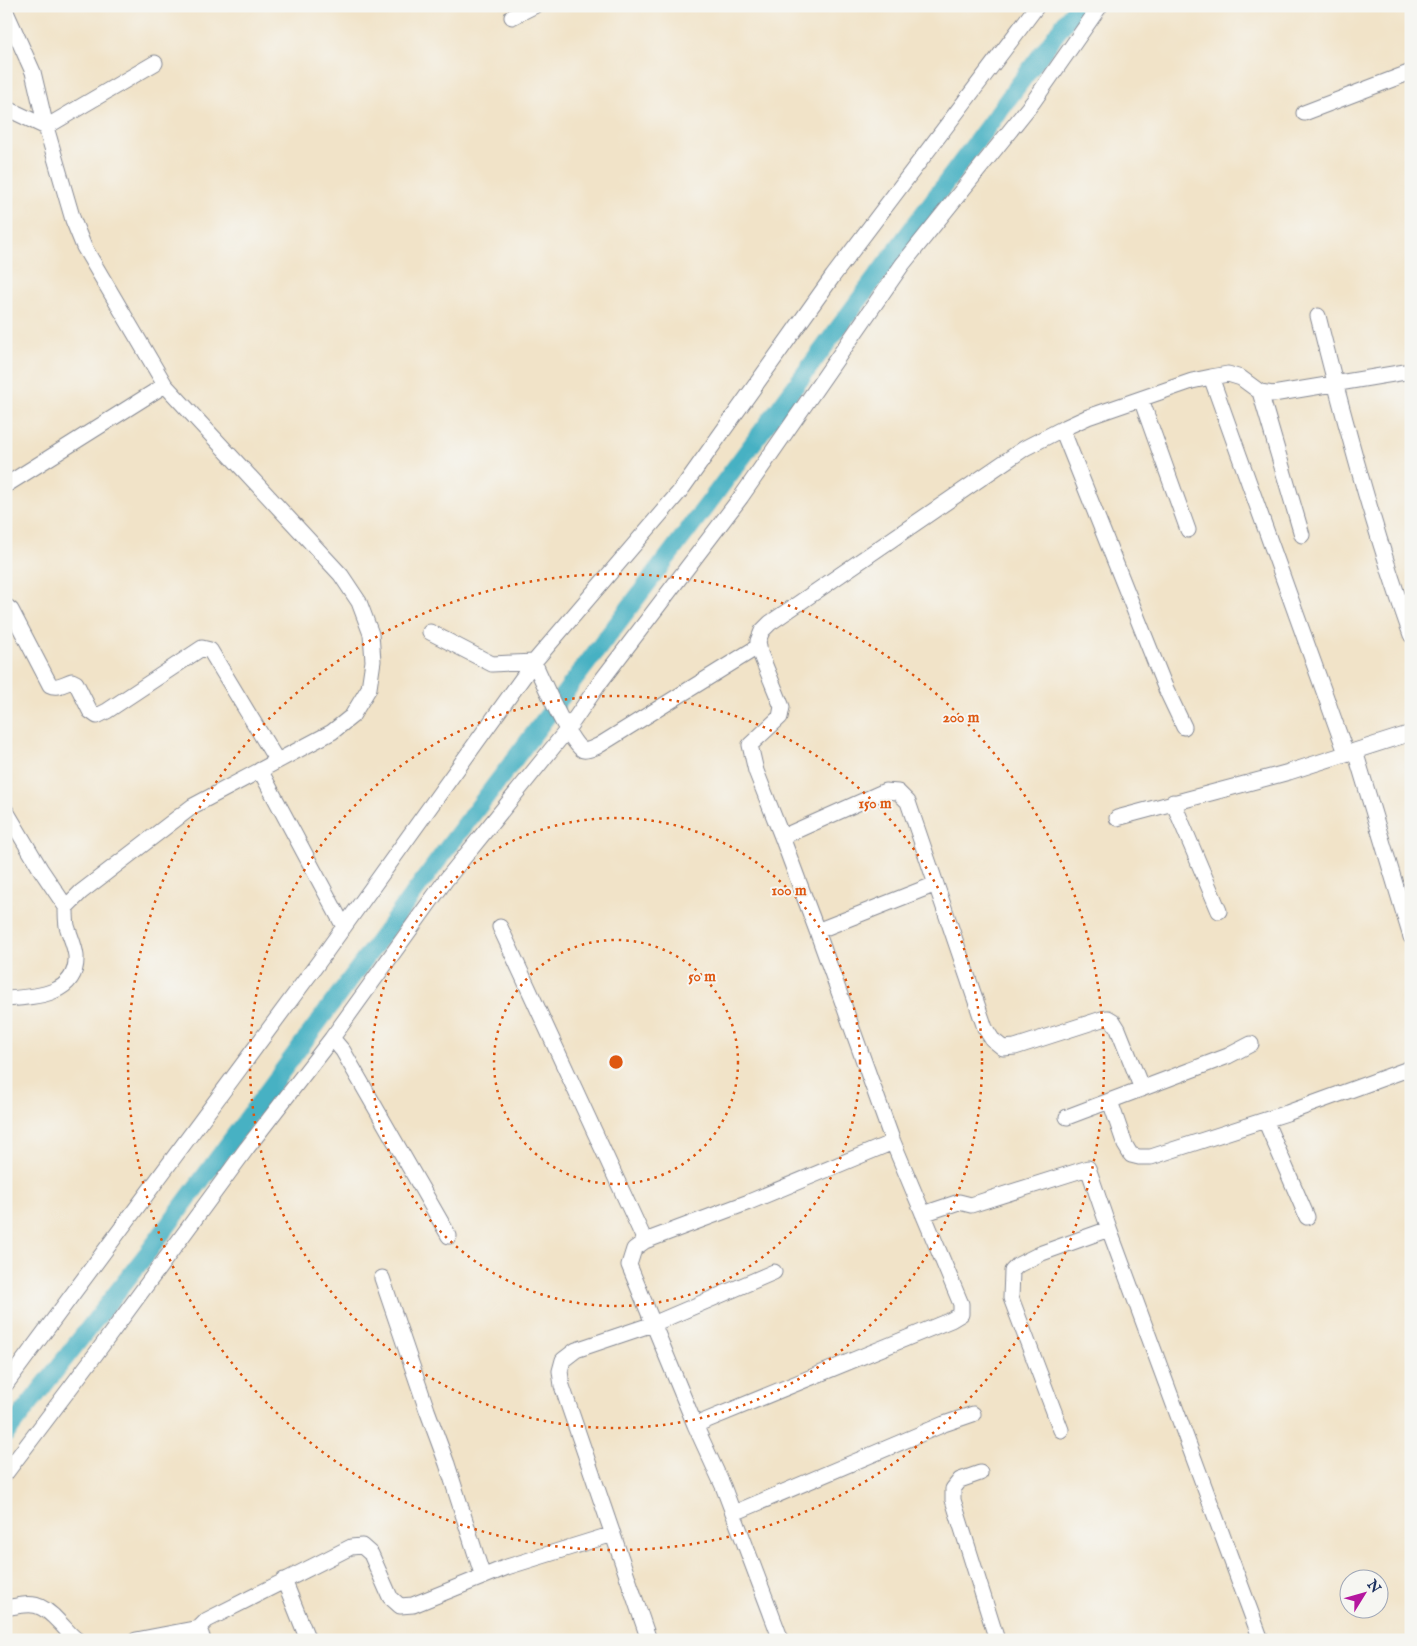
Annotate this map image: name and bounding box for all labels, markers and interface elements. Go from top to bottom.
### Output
text: 200 m [943,708,980,727]
text: 150 m [858,794,892,813]
text: 100 m [771,881,807,900]
text: 50 m [688,967,716,986]
centre of rings [607,1053,625,1071]
north arrow [1340,1568,1390,1618]
text: N [1362,1576,1384,1597]

